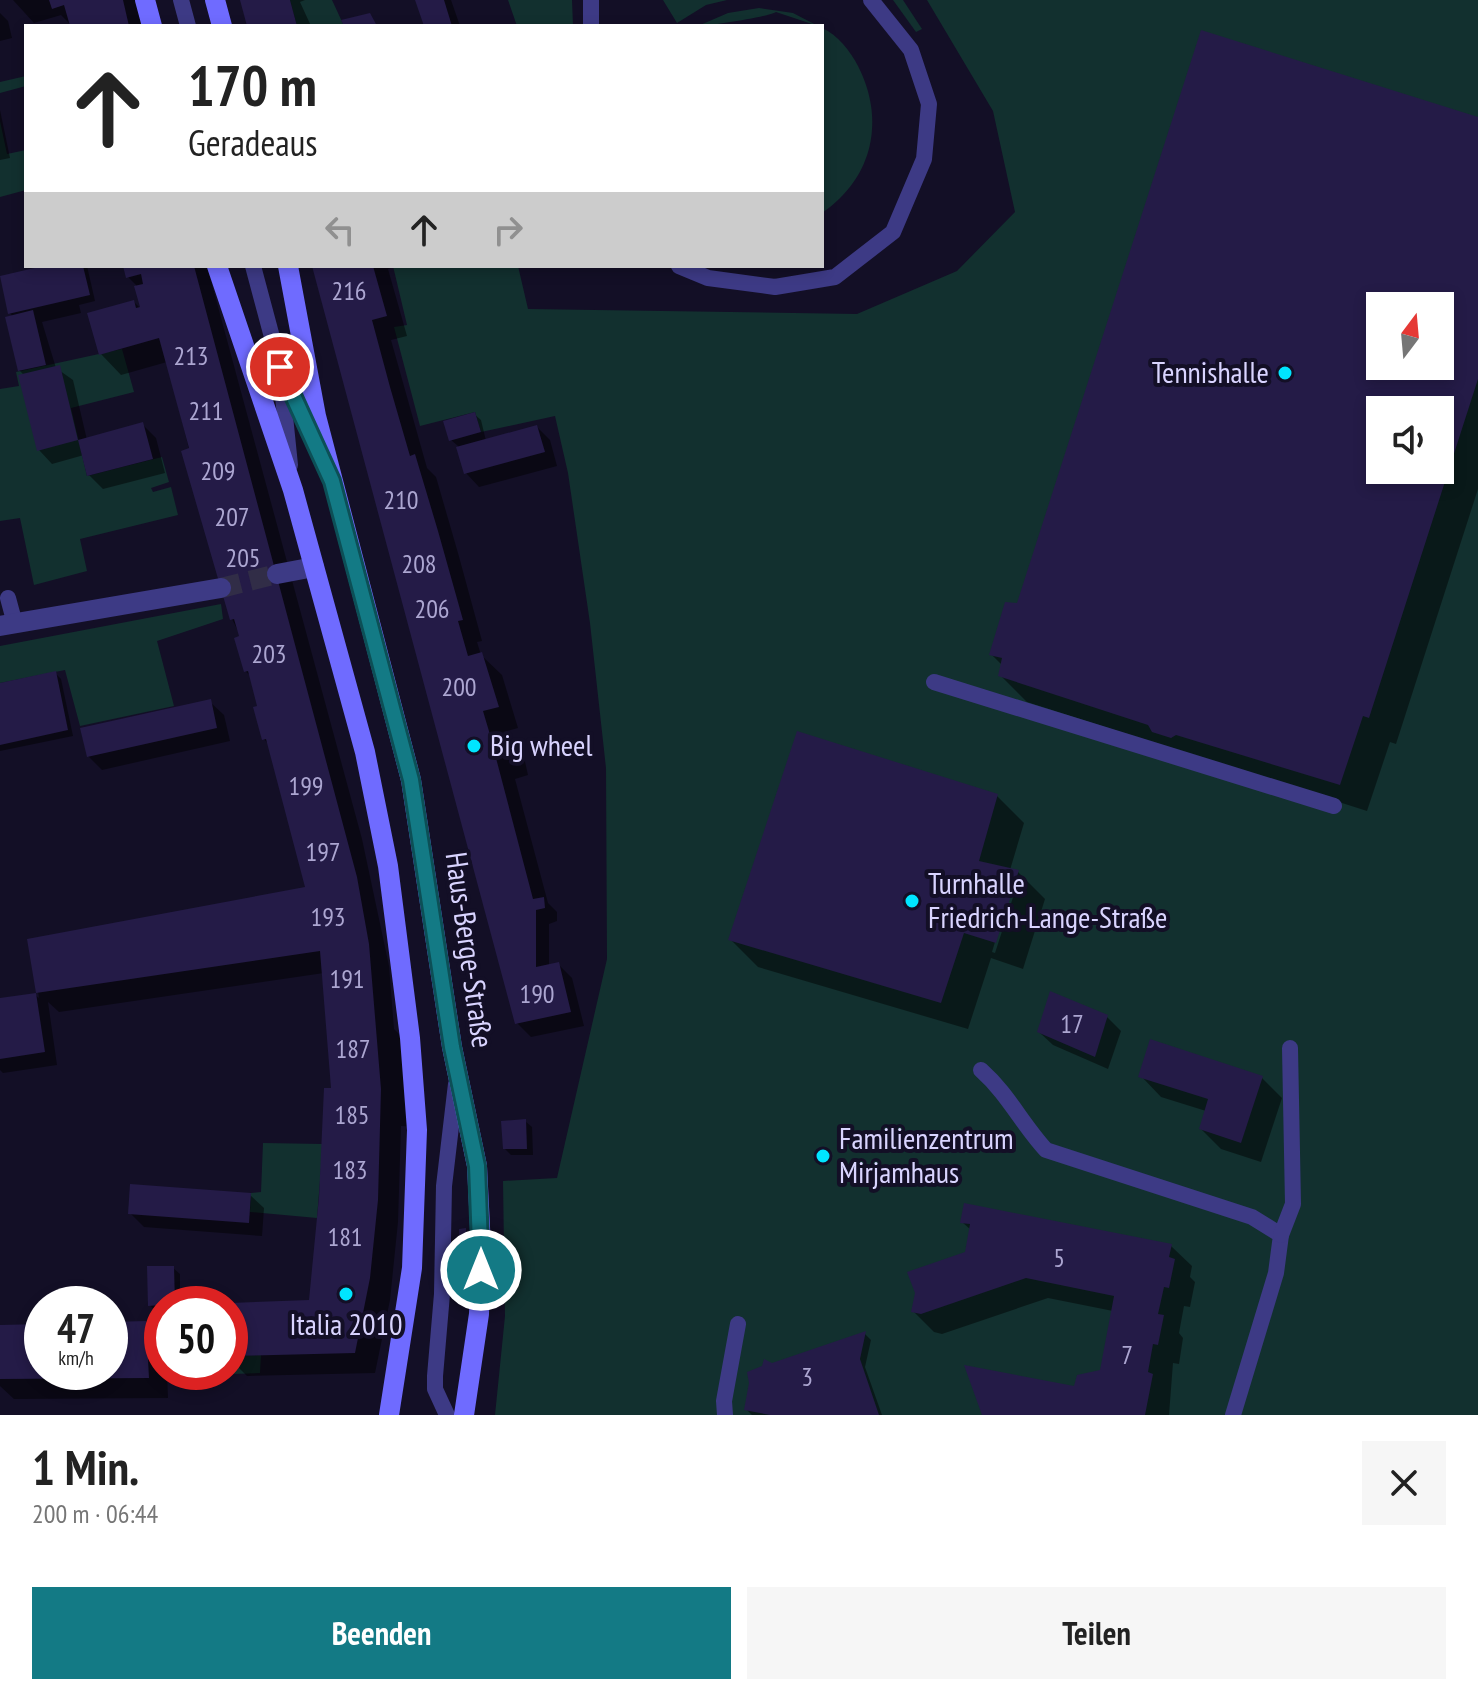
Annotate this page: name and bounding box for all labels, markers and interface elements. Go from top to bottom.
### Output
text: 170 m [188,49,317,121]
icon: ahead [56,56,160,160]
text: Geradeaus [188,119,318,166]
icon: left [318,208,362,252]
icon: ahead [402,208,446,252]
icon: right [486,208,530,252]
house number: 216 [331,274,367,307]
north arrow [1366,292,1454,380]
map controls [1366,292,1454,484]
pin [246,333,314,401]
house number: 213 [173,339,209,372]
icon: arrive [258,345,302,389]
place label: Tennishalle [1152,352,1269,391]
marker: Tennishalle [1276,364,1294,382]
house number: 211 [188,394,224,427]
button: sound [1366,396,1454,484]
house number: 209 [200,454,236,487]
house number: 210 [383,483,419,516]
house number: 207 [214,500,250,533]
house number: 205 [225,541,261,574]
house number: 208 [401,547,437,580]
house number: 206 [414,592,450,625]
house number: 203 [251,637,287,670]
house number: 200 [441,670,477,703]
place label: Big wheel [490,725,592,764]
marker: Big wheel [465,737,483,755]
house number: 199 [288,769,324,802]
house number: 197 [305,835,341,868]
street label: Haus-Berge-Straße [437,849,504,1050]
place label: Turnhalle Friedrich-Lange-Straße [928,863,1167,936]
marker: Turnhalle Friedrich-Lange-Straße [903,892,921,910]
house number: 193 [310,900,346,933]
house number: 191 [329,962,365,995]
house number: 190 [519,977,555,1010]
house number: 17 [1060,1007,1084,1040]
house number: 187 [335,1032,371,1065]
house number: 185 [334,1098,370,1131]
place label: Familienzentrum Mirjamhaus [839,1118,1014,1191]
marker: Familienzentrum Mirjamhaus [814,1147,832,1165]
house number: 183 [332,1153,368,1186]
house number: 181 [327,1220,363,1253]
position arrow [439,1228,523,1312]
house number: 5 [1053,1241,1065,1274]
marker: Italia 2010 [337,1285,355,1303]
speed limit sign: 50 [144,1286,248,1390]
text: 47 [57,1302,95,1354]
place label: Italia 2010 [289,1304,403,1343]
house number: 7 [1121,1338,1133,1371]
text: km/h [58,1345,94,1371]
house number: 3 [801,1360,813,1393]
text: 1 Min. [32,1436,139,1498]
button: close [1362,1441,1446,1525]
text: 200 m · 06:44 [32,1497,158,1530]
button: Beenden [32,1587,731,1679]
button: Teilen [747,1587,1446,1679]

